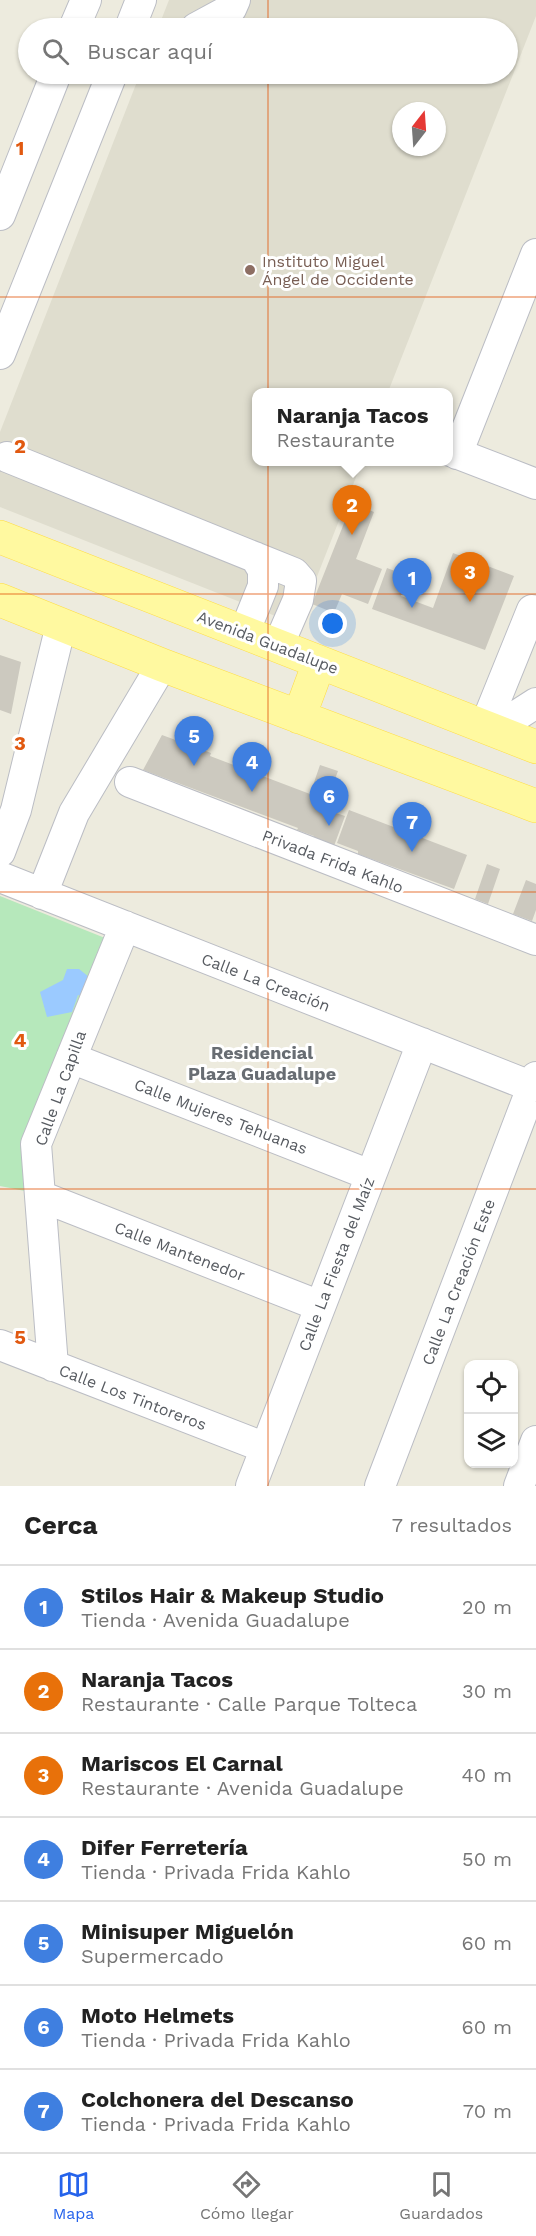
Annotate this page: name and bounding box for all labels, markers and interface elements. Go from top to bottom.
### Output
search box [18,18,518,84]
icon: search [39,35,72,68]
text: Buscar aquí [87,39,213,64]
north arrow [392,102,446,156]
text: 1 [16,136,24,160]
place label: Instituto Miguel Ángel de Occidente [262,252,414,289]
marker: Instituto Miguel Ángel de Occidente [243,263,257,277]
popup [252,388,453,466]
text: Naranja Tacos [276,403,429,428]
text: Restaurante [276,428,395,452]
text: 2 [14,434,26,458]
pin: 2 [332,486,372,535]
pin: 3 [450,552,490,602]
pin: 1 [392,558,432,608]
street label: Avenida Guadalupe [195,607,341,678]
your location [318,609,347,638]
pin: 5 [174,716,214,766]
text: 3 [14,731,26,755]
pin: 4 [232,742,272,792]
pin: 6 [310,776,348,826]
pin: 7 [392,802,432,852]
street label: Privada Frida Kahlo [260,826,406,897]
street label: Calle La Creación [199,949,333,1016]
text: 4 [14,1028,27,1052]
street label: Calle La Capilla [31,1028,90,1148]
district label: Residencial Plaza Guadalupe [188,1042,336,1084]
street label: Calle Mujeres Tehuanas [132,1075,310,1158]
street label: Calle La Fiesta del Maíz [294,1174,379,1354]
street label: Calle La Creación Este [418,1196,499,1368]
street label: Calle Mantenedor [112,1218,248,1285]
text: 5 [14,1325,26,1349]
map controls [464,1360,518,1468]
button: locate [464,1360,518,1414]
street label: Calle Los Tintoreros [56,1361,209,1434]
button: layers [464,1414,518,1468]
text: Cerca [24,1510,98,1540]
text: 7 resultados [392,1513,512,1537]
text: Stilos Hair & Makeup Studio [81,1583,384,1608]
text: 1 [39,1595,48,1619]
text: 20 m [462,1595,512,1619]
text: Tienda · Avenida Guadalupe [81,1608,350,1632]
text: Naranja Tacos [81,1667,233,1692]
text: 2 [38,1679,49,1703]
text: 30 m [462,1679,512,1703]
text: Restaurante · Calle Parque Tolteca [81,1692,417,1716]
text: Mariscos El Carnal [81,1751,283,1776]
text: 3 [38,1763,49,1787]
text: 40 m [461,1763,512,1787]
text: Restaurante · Avenida Guadalupe [81,1776,404,1800]
text: Difer Ferretería [81,1835,248,1860]
text: 4 [37,1847,50,1871]
text: 50 m [462,1847,512,1871]
text: Tienda · Privada Frida Kahlo [81,1860,351,1884]
text: Minisuper Miguelón [81,1919,294,1944]
text: 5 [38,1931,49,1955]
text: 60 m [462,1931,512,1955]
text: Supermercado [81,1944,224,1968]
text: Moto Helmets [81,2003,234,2028]
text: 6 [37,2015,50,2039]
text: 60 m [462,2015,512,2039]
text: Tienda · Privada Frida Kahlo [81,2028,351,2052]
text: Colchonera del Descanso [81,2087,354,2112]
text: 7 [37,2099,50,2123]
text: 70 m [463,2099,512,2123]
text: Tienda · Privada Frida Kahlo [81,2112,351,2136]
tab: Mapa [53,2168,94,2223]
tab: Cómo llegar [200,2168,294,2223]
tab: Guardados [399,2168,483,2223]

